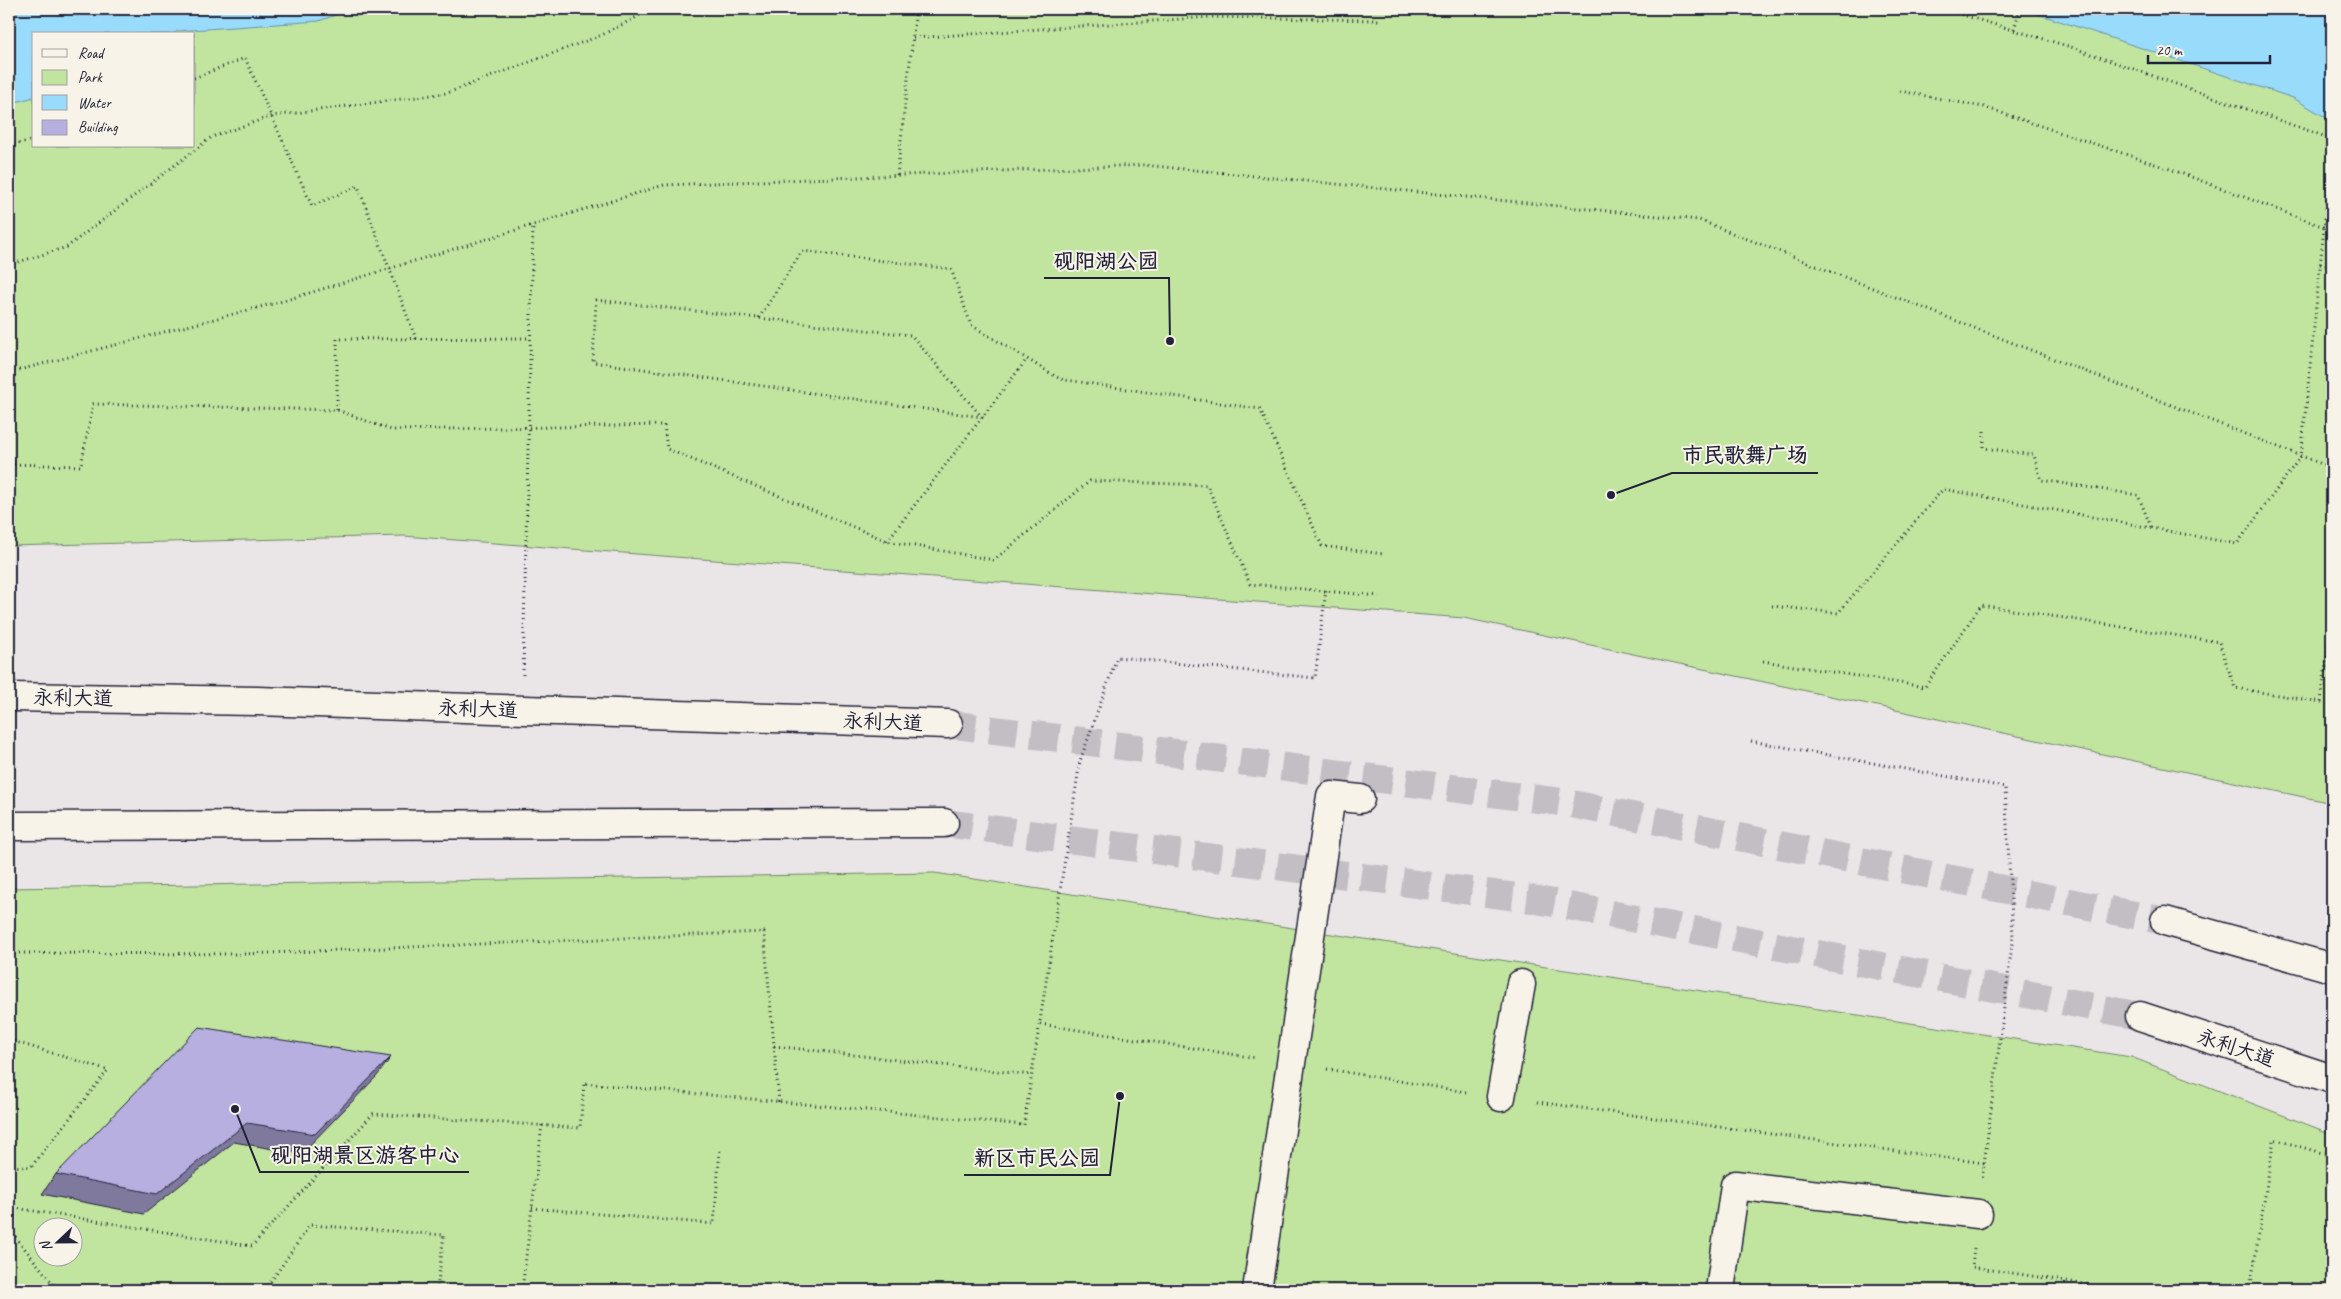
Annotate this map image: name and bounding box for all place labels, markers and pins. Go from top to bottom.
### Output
callout: 砚阳湖公园 [1044,242,1169,278]
callout: 市民歌舞广场 [1672,437,1818,473]
callout: 砚阳湖景区游客中心 [260,1136,469,1172]
callout: 新区市民公园 [964,1139,1110,1175]

